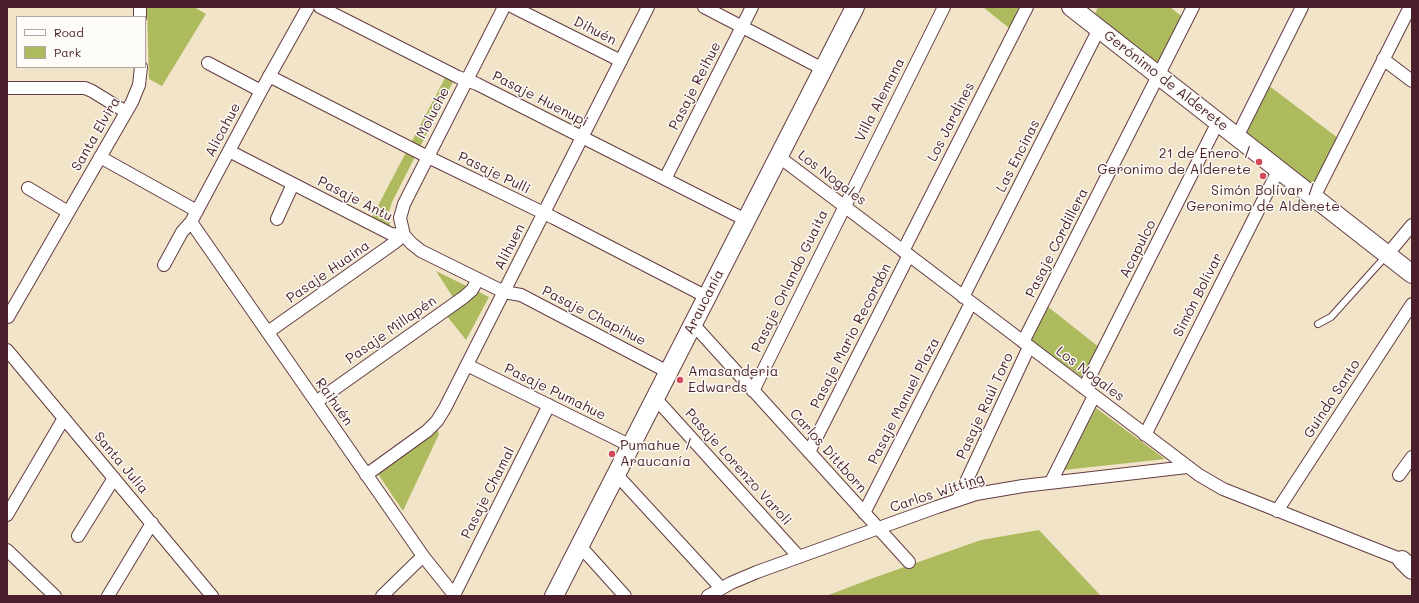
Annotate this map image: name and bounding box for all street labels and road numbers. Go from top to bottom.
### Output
street label: Dihuén [571,13,619,49]
street label: Gerónimo de Alderete [1100,27,1232,135]
street label: Pasaje Reihue [666,39,724,133]
street label: Villa Alemana [852,55,908,145]
street label: Pasaje Huenupi [489,68,591,130]
street label: Los Jardines [924,80,978,164]
street label: Moluche [413,84,453,142]
street label: Santa Elvira [68,94,124,174]
street label: Alicahue [202,100,244,160]
street label: Las Encinas [993,117,1043,195]
street label: Los Nogales [794,147,870,209]
street label: Pasaje Pulli [455,148,533,198]
street label: Pasaje Antu [315,173,395,225]
street label: Pasaje Cordillera [1022,185,1092,301]
street label: Pasaje Orlando Guaita [748,207,832,355]
street label: Acapulco [1116,217,1160,281]
street label: Alihuen [491,221,529,273]
street label: Pasaje Huaina [283,237,373,307]
street label: Simón Bolívar [1170,250,1226,340]
street label: Pasaje Mario Recordón [807,261,895,411]
street label: Araucanía [680,267,728,337]
street label: Pasaje Chapihue [539,283,649,349]
street label: Pasaje Millapén [342,292,440,368]
street label: Pasaje Manuel Plaza [865,335,943,467]
street label: Los Nogales [1052,343,1128,405]
street label: Pasaje Raúl Toro [953,350,1017,462]
street label: Guindo Santo [1300,356,1364,442]
street label: Pasaje Pumahue [501,360,609,424]
street label: Raihuén [312,375,356,429]
street label: Pasaje Lorenzo Varoli [681,405,795,529]
street label: Carlos Dittborn [786,406,870,496]
street label: Santa Julia [90,429,152,497]
street label: Pasaje Chamal [458,444,518,542]
street label: Carlos Witting [888,470,986,516]

